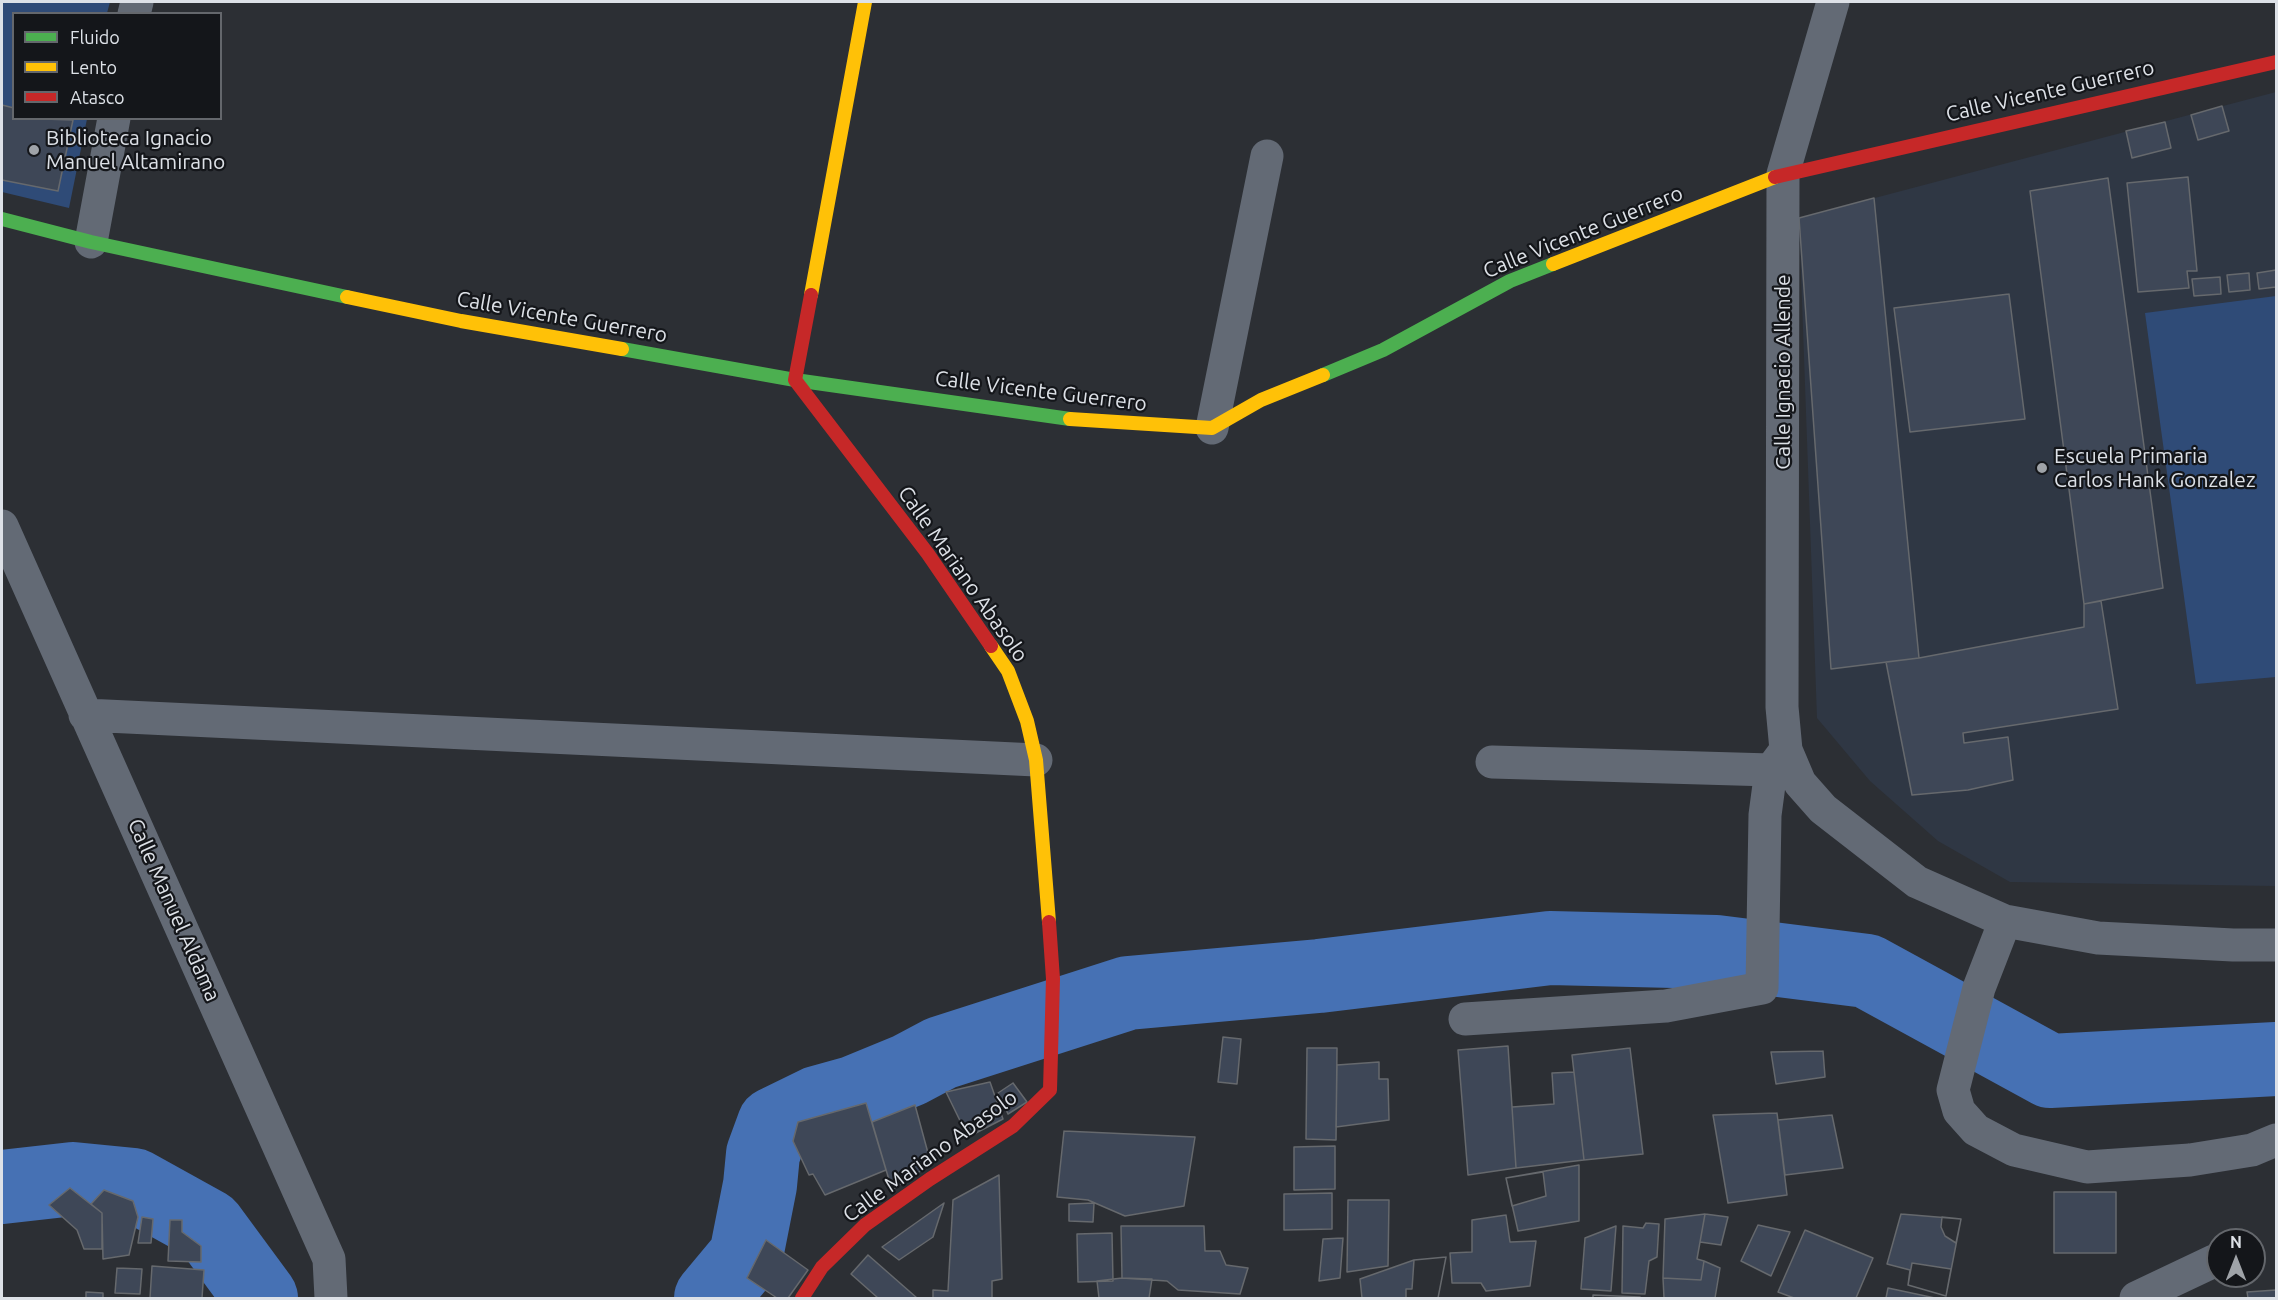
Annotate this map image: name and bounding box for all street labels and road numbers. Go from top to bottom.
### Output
street label: Calle Vicente Guerrero [1943,55,2157,127]
street label: Calle Vicente Guerrero [1479,180,1687,284]
street label: Calle Ignacio Allende [1770,274,1796,470]
street label: Calle Vicente Guerrero [455,286,669,348]
street label: Calle Vicente Guerrero [934,365,1148,417]
street label: Calle Mariano Abasolo [893,481,1033,667]
street label: Calle Manuel Aldama [122,815,226,1005]
street label: Calle Mariano Abasolo [838,1084,1022,1228]

